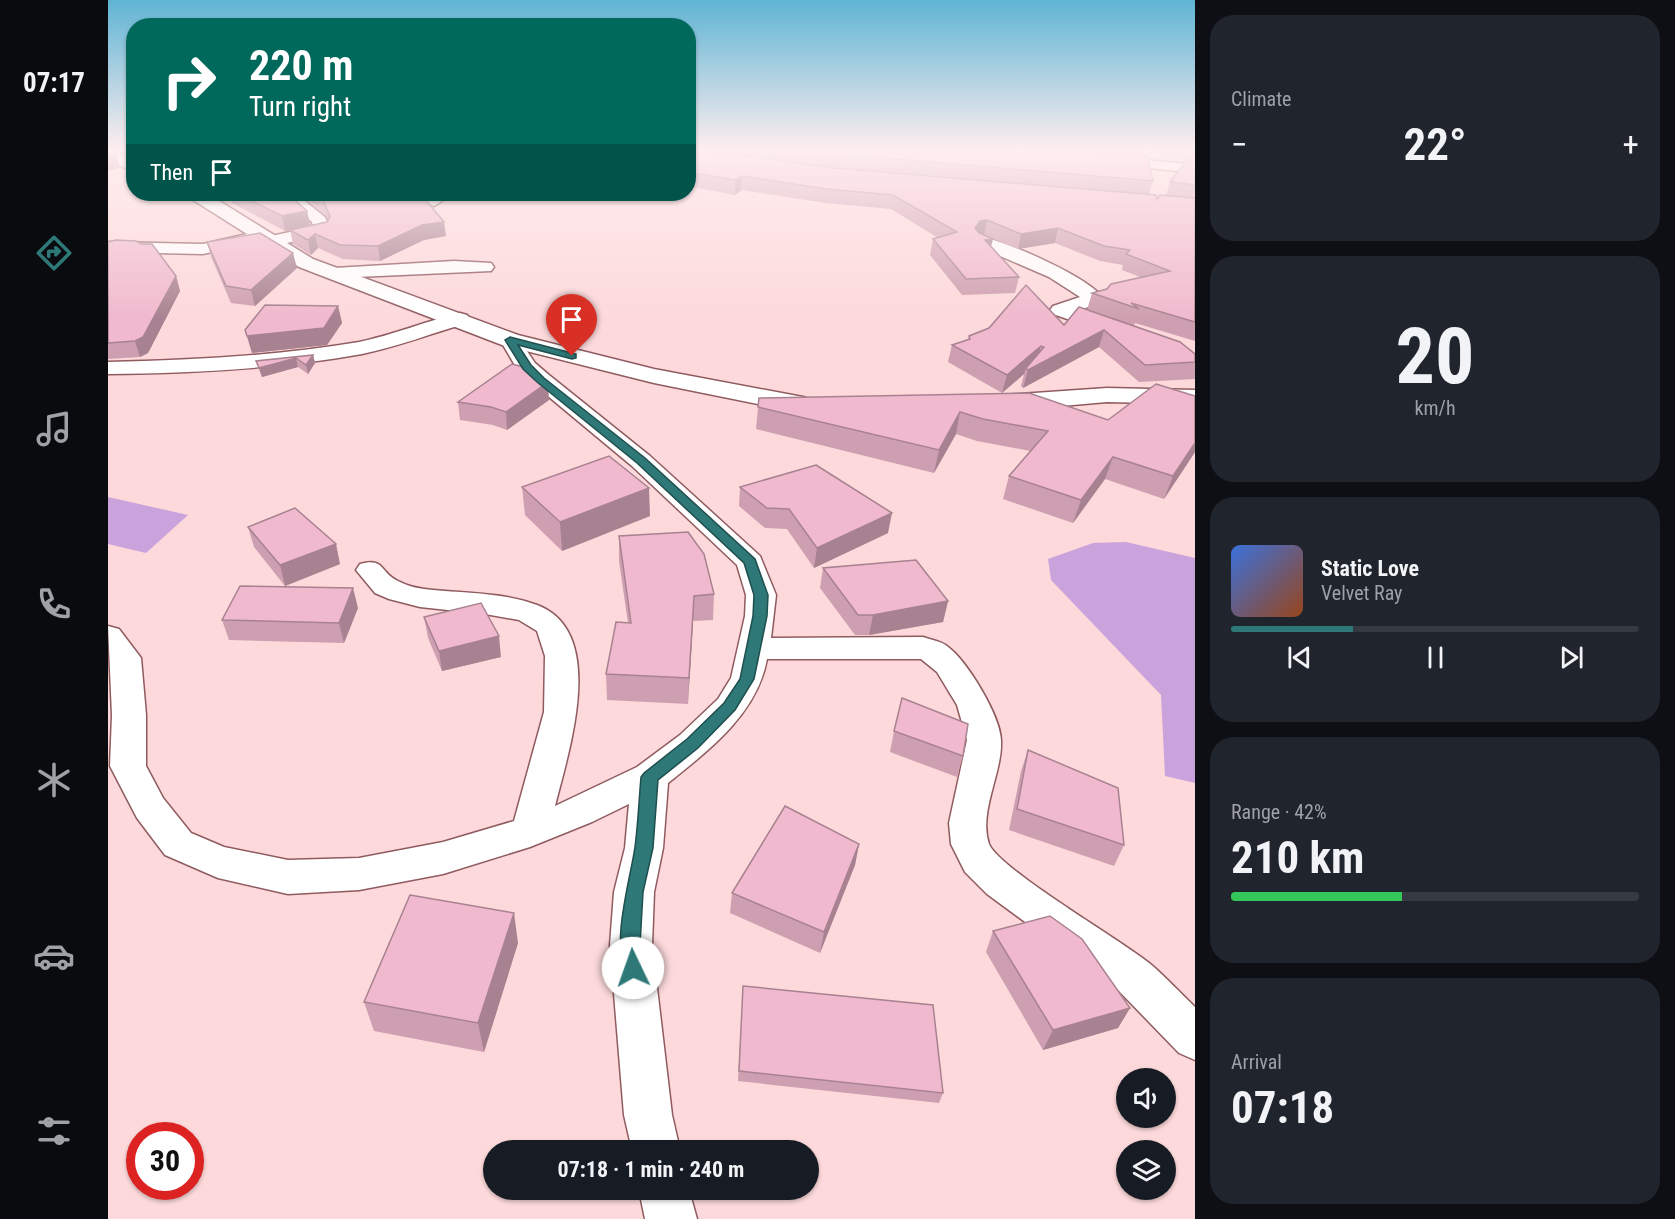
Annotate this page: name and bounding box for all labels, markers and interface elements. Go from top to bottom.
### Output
text: 220 m [249,41,354,90]
icon: right [150,42,228,120]
text: 07:17 [23,67,85,99]
text: Climate [1231,87,1291,111]
text: Turn right [249,91,351,123]
text: 22° [1404,118,1467,171]
text: − [1231,125,1248,164]
text: + [1623,125,1639,164]
icon: arrive [205,156,238,189]
text: Then [150,160,193,185]
icon: directions [33,232,75,274]
pin [546,294,597,356]
icon: arrive [555,303,588,336]
text: 20 [1396,311,1474,402]
text: km/h [1414,396,1456,420]
icon: music [33,408,75,450]
text: Static Love [1321,556,1419,581]
text: Velvet Ray [1321,581,1402,605]
icon: phone [33,583,75,625]
icon: previous [1283,641,1316,674]
icon: pause [1419,641,1452,674]
icon: next [1555,641,1588,674]
icon: climate [33,759,75,801]
text: Range · 42% [1231,800,1327,824]
text: 210 km [1231,831,1364,884]
icon: car [33,935,75,977]
position arrow [601,936,665,1000]
text: Arrival [1231,1050,1282,1074]
map controls [1116,1068,1176,1200]
button: sound [1116,1068,1176,1128]
text: 07:18 [1231,1081,1334,1134]
icon: filters [33,1110,75,1152]
speed limit sign: 30 [126,1122,204,1200]
button: layers [1116,1140,1176,1200]
text: 07:18 · 1 min · 240 m [558,1157,744,1182]

